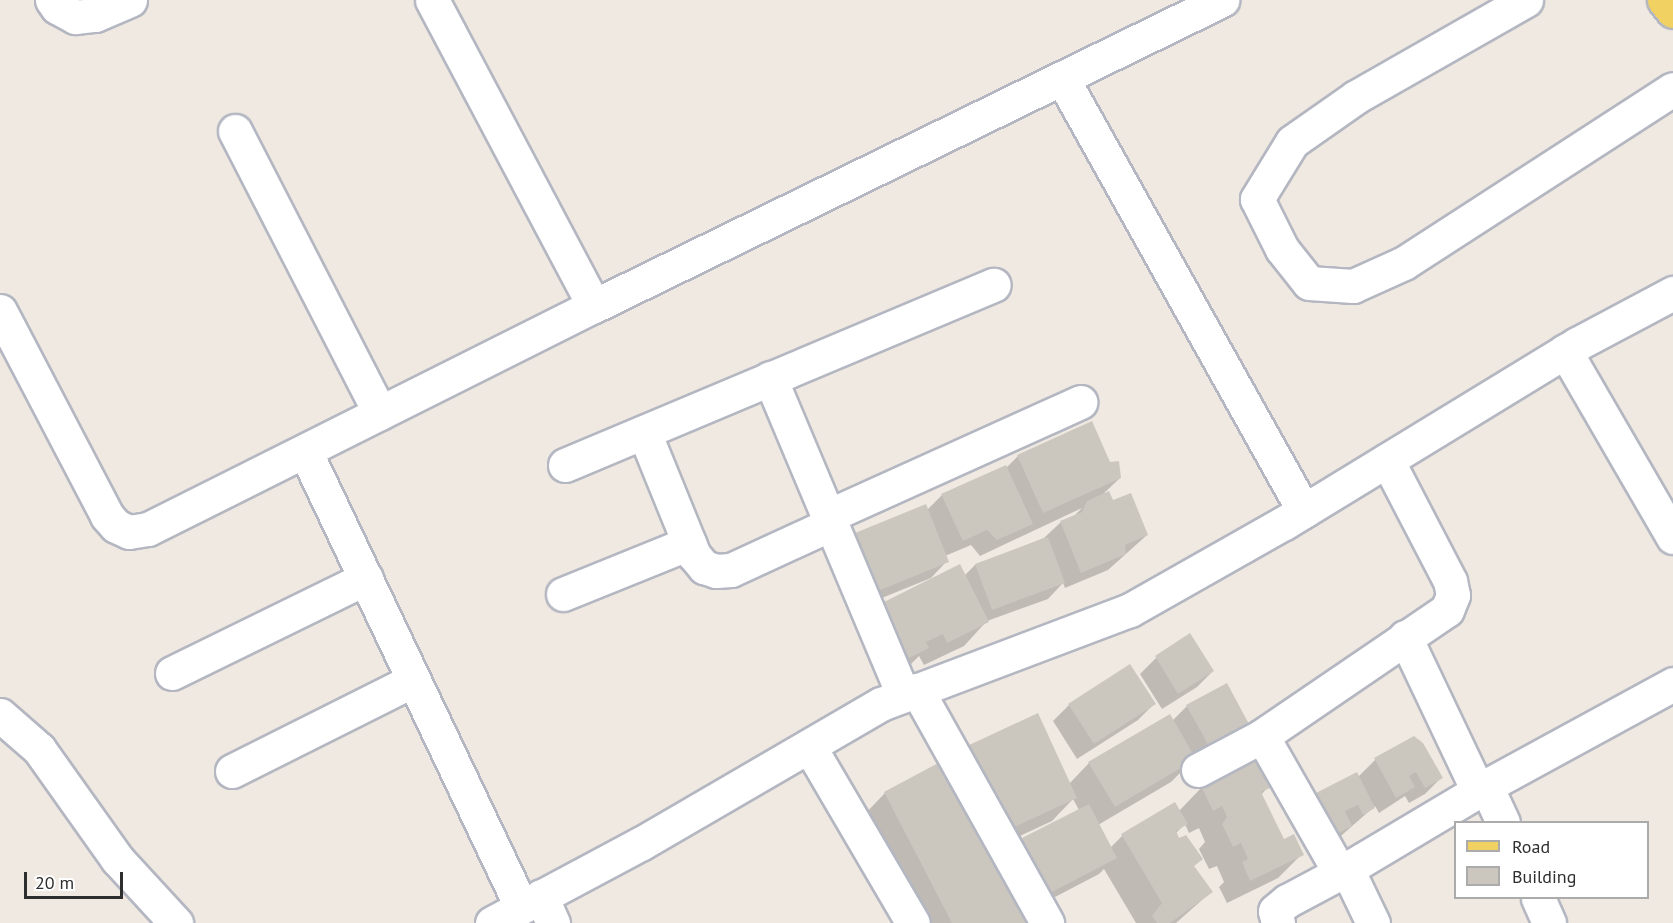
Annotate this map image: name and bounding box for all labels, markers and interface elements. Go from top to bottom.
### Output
legend [1454,821,1649,899]
text: Road [1512,835,1550,858]
scale bar [27,860,126,898]
text: Building [1512,865,1576,888]
text: 20 m [35,871,74,894]

